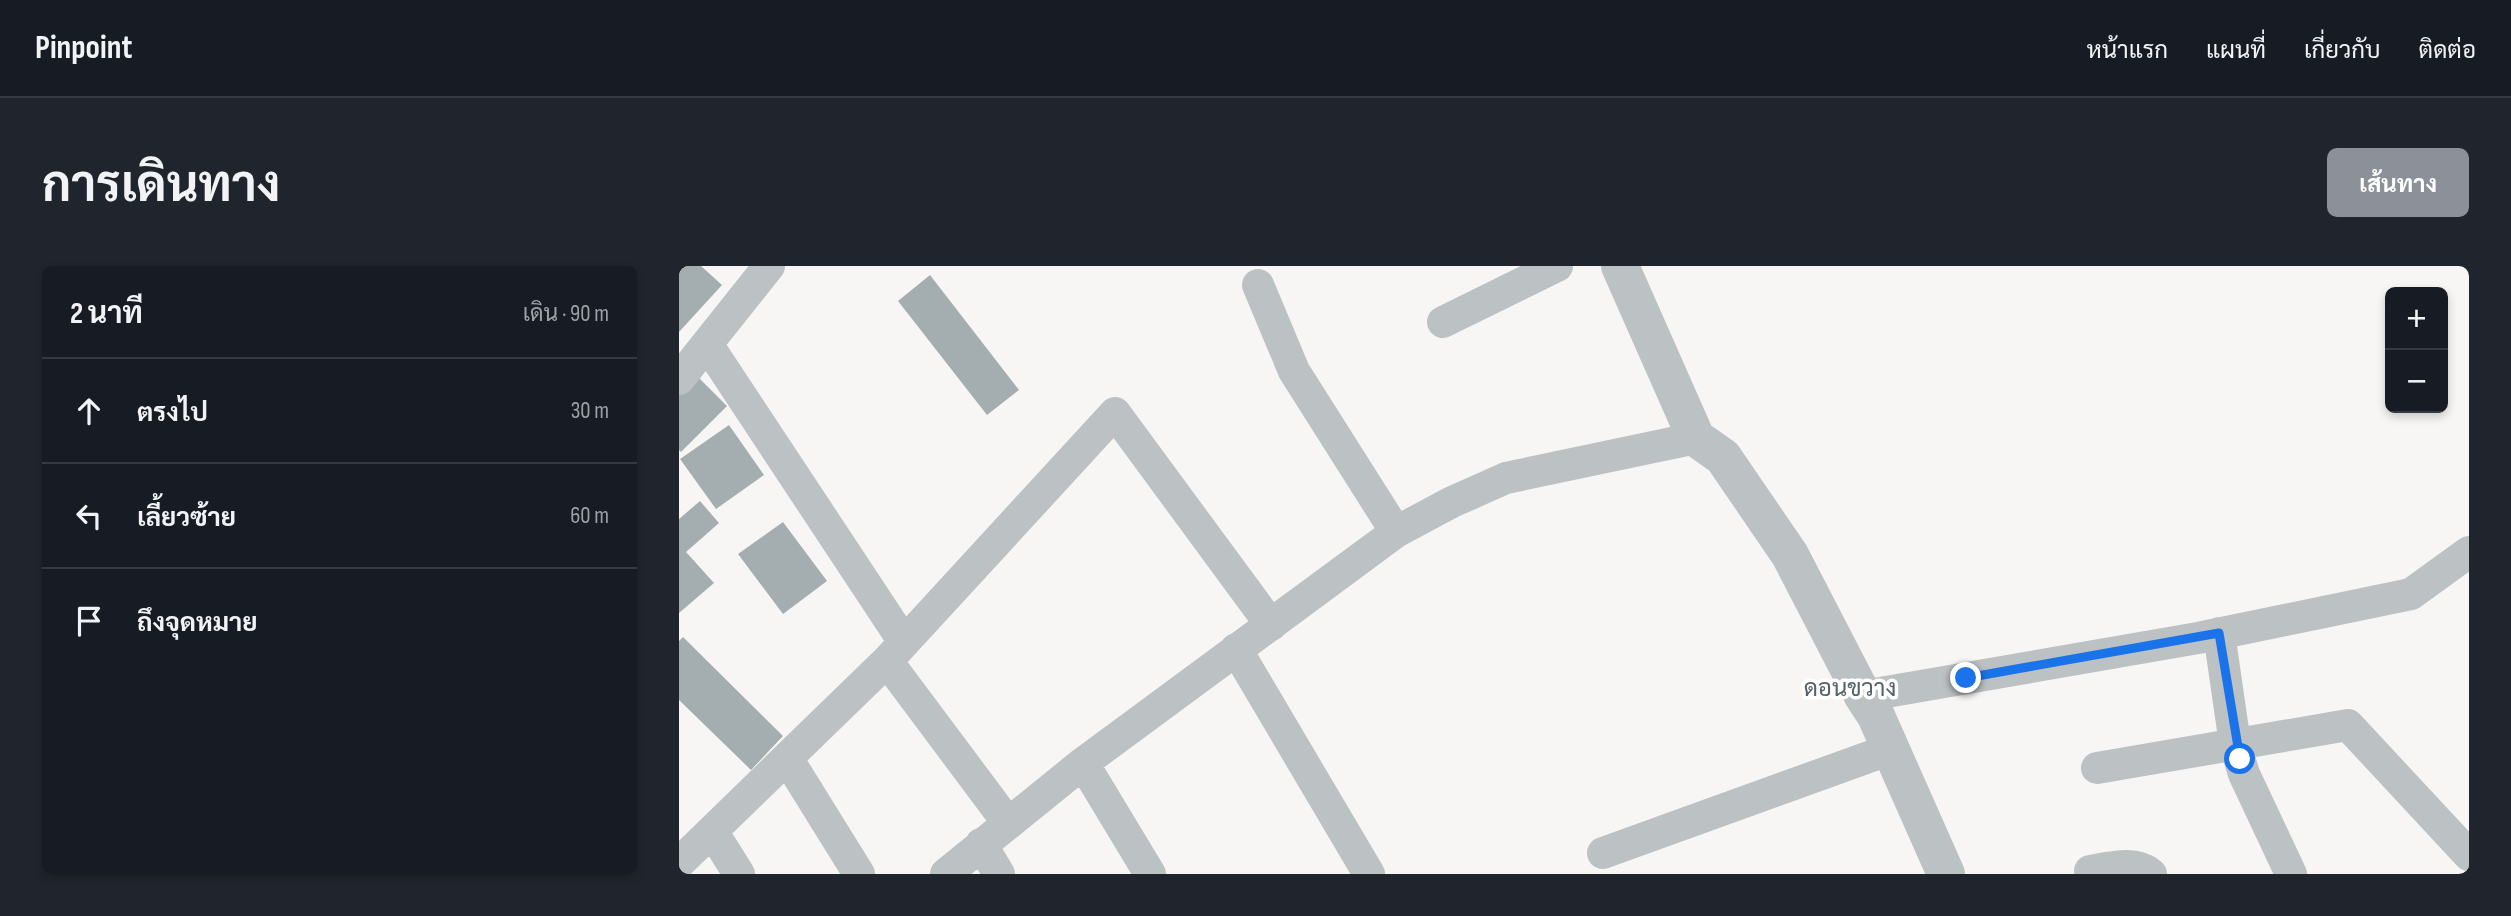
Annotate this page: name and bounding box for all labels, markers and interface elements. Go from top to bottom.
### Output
text: Pinpoint [35,28,132,68]
text: หน้าแรก [2087,36,2168,65]
text: แผนที่ [2206,36,2266,65]
text: เกี่ยวกับ [2304,36,2381,65]
text: ติดต่อ [2419,36,2476,65]
button: เส้นทาง [2327,148,2469,217]
text: การเดินทาง [42,157,280,216]
map controls [2385,287,2448,413]
button: + [2385,287,2448,350]
text: 2 นาที [70,296,143,332]
text: เดิน · 90 m [523,300,609,328]
button: − [2385,350,2448,413]
icon: ahead [70,392,108,430]
text: 30 m [571,397,609,425]
text: ตรงไป [137,398,208,429]
icon: left [70,497,108,535]
text: 60 m [570,502,609,530]
text: เลี้ยวซ้าย [137,503,236,534]
icon: arrive [70,602,108,640]
text: ถึงจุดหมาย [137,608,258,639]
route end [1950,662,1981,693]
district label: ดอนขวาง [1804,674,1896,703]
route start [2224,743,2255,774]

